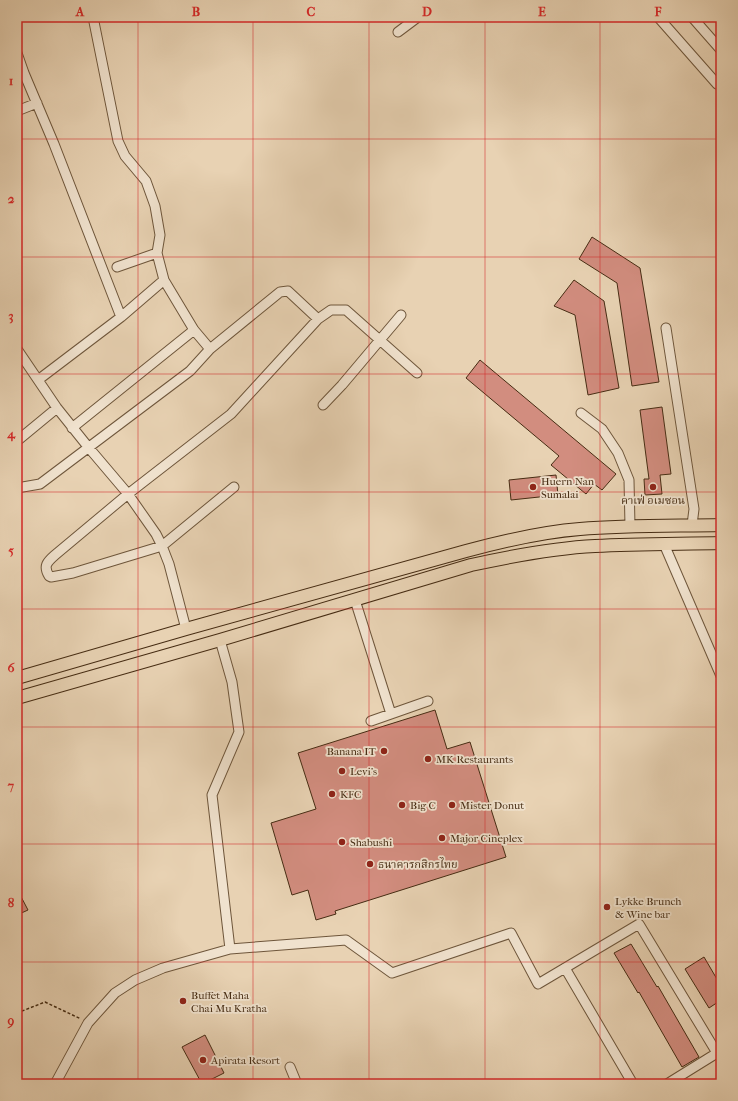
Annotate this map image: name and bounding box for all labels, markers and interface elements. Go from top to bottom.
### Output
text: A [75,4,85,19]
text: B [192,4,201,19]
text: C [307,4,316,19]
text: D [422,4,432,19]
text: E [538,4,546,19]
text: F [654,4,662,19]
text: 1 [9,73,14,88]
text: 2 [8,191,15,206]
text: 3 [8,308,14,324]
text: 4 [6,426,16,442]
place label: Huern Nan Sumalai [541,475,595,501]
marker: Huern Nan Sumalai [528,482,538,492]
marker: คาเฟ่ อเมซอน [648,482,658,492]
place label: คาเฟ่ อเมซอน [621,494,685,507]
text: 5 [8,543,14,558]
text: 6 [7,660,15,675]
place label: Banana IT [327,745,377,758]
marker: Banana IT [379,746,389,756]
place label: MK Restaurants [436,753,513,766]
marker: MK Restaurants [423,754,433,764]
place label: Levi's [350,765,377,778]
marker: Levi's [337,766,347,776]
text: 7 [7,778,15,793]
place label: KFC [340,788,361,801]
marker: KFC [327,789,337,799]
place label: Big C [410,799,436,812]
place label: Mister Donut [460,799,524,812]
marker: Big C [397,800,407,810]
marker: Mister Donut [447,800,457,810]
place label: Major Cineplex [450,832,523,845]
marker: Major Cineplex [437,833,447,843]
place label: Shabushi [350,836,393,849]
marker: Shabushi [337,837,347,847]
place label: ธนาคารกสิกรไทย [378,857,458,871]
marker: ธนาคารกสิกรไทย [365,859,375,869]
text: 8 [8,895,15,910]
place label: Lykke Brunch & Wine bar [615,895,682,921]
marker: Lykke Brunch & Wine bar [602,902,612,912]
place label: Buffet Maha Chai Mu Kratha [191,989,268,1015]
marker: Buffet Maha Chai Mu Kratha [178,996,188,1006]
text: 9 [7,1013,15,1029]
place label: Apirata Resort [210,1054,280,1067]
marker: Apirata Resort [198,1055,208,1065]

